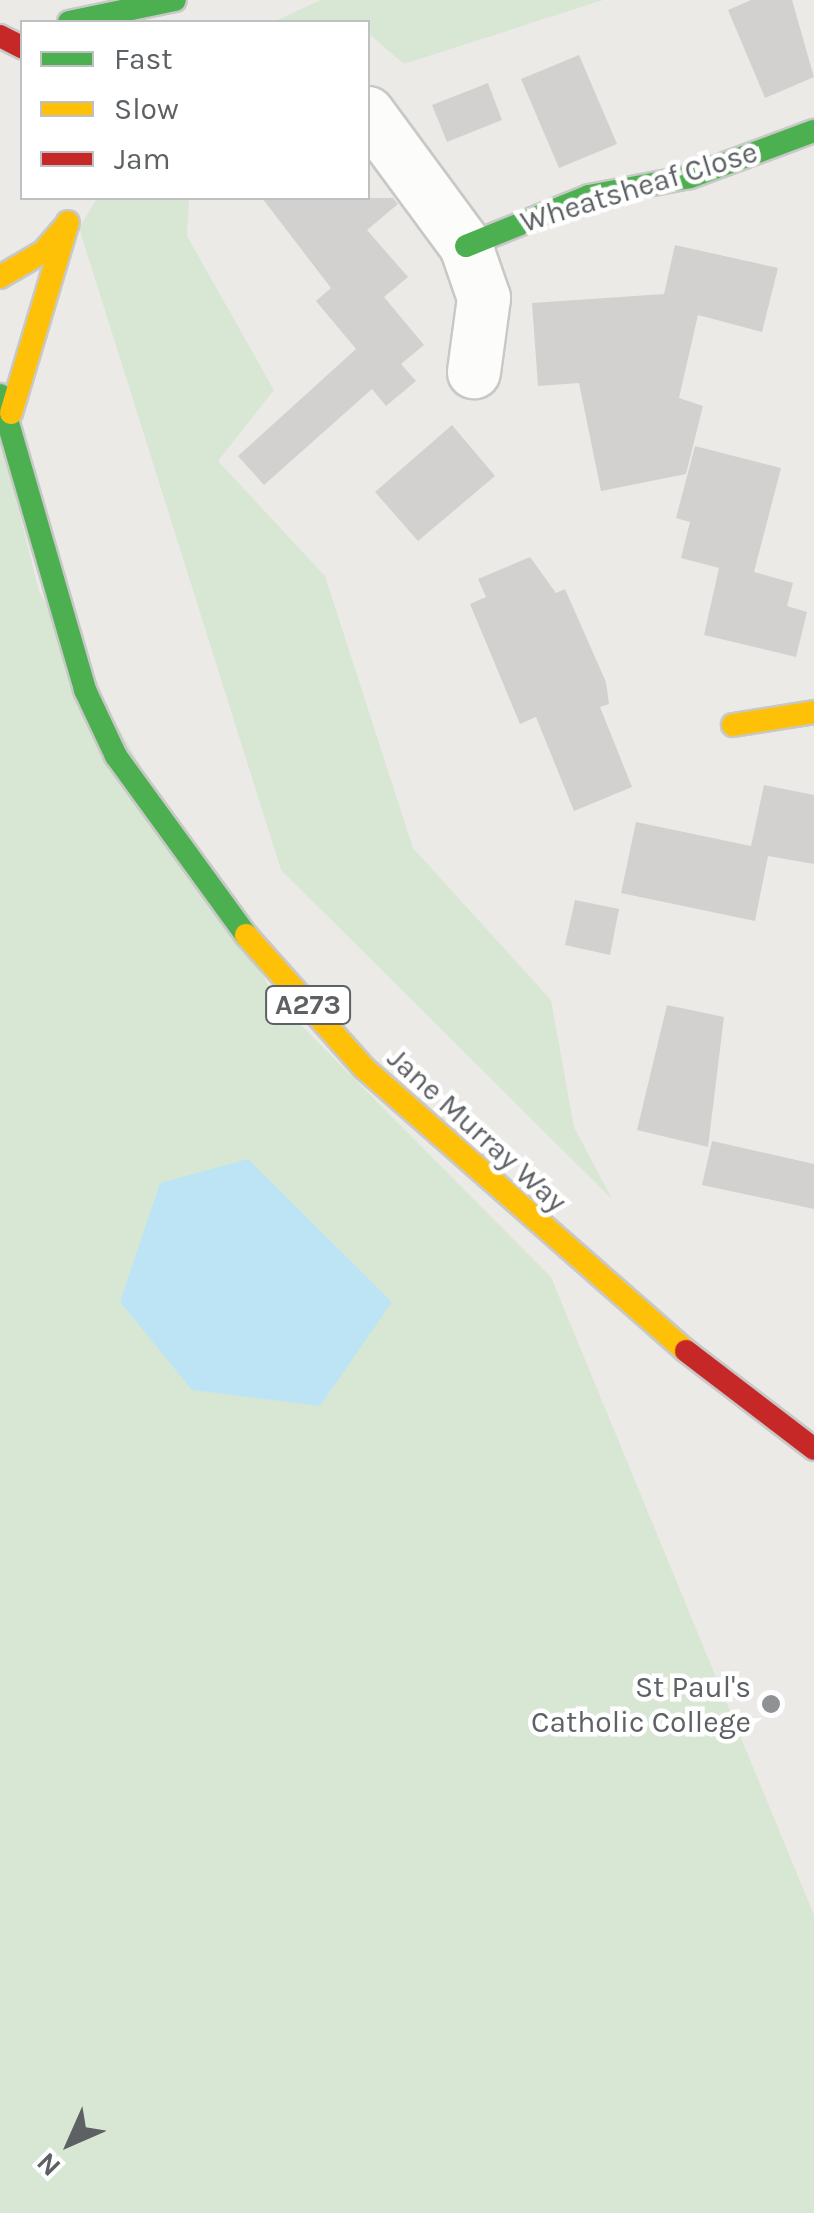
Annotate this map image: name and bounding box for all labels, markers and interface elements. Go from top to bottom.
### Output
legend [20,20,370,200]
text: Fast [114,41,173,77]
text: Slow [114,91,179,127]
street label: Wheatsheaf Close [516,134,762,240]
text: Jam [114,141,171,177]
road number: A273 [263,982,353,1028]
street label: Jane Murray Way [380,1040,574,1220]
place label: St Paul's Catholic College [531,1669,751,1740]
marker: St Paul's Catholic College [760,1693,782,1715]
north arrow [20,2093,120,2193]
text: N [30,2146,67,2183]

